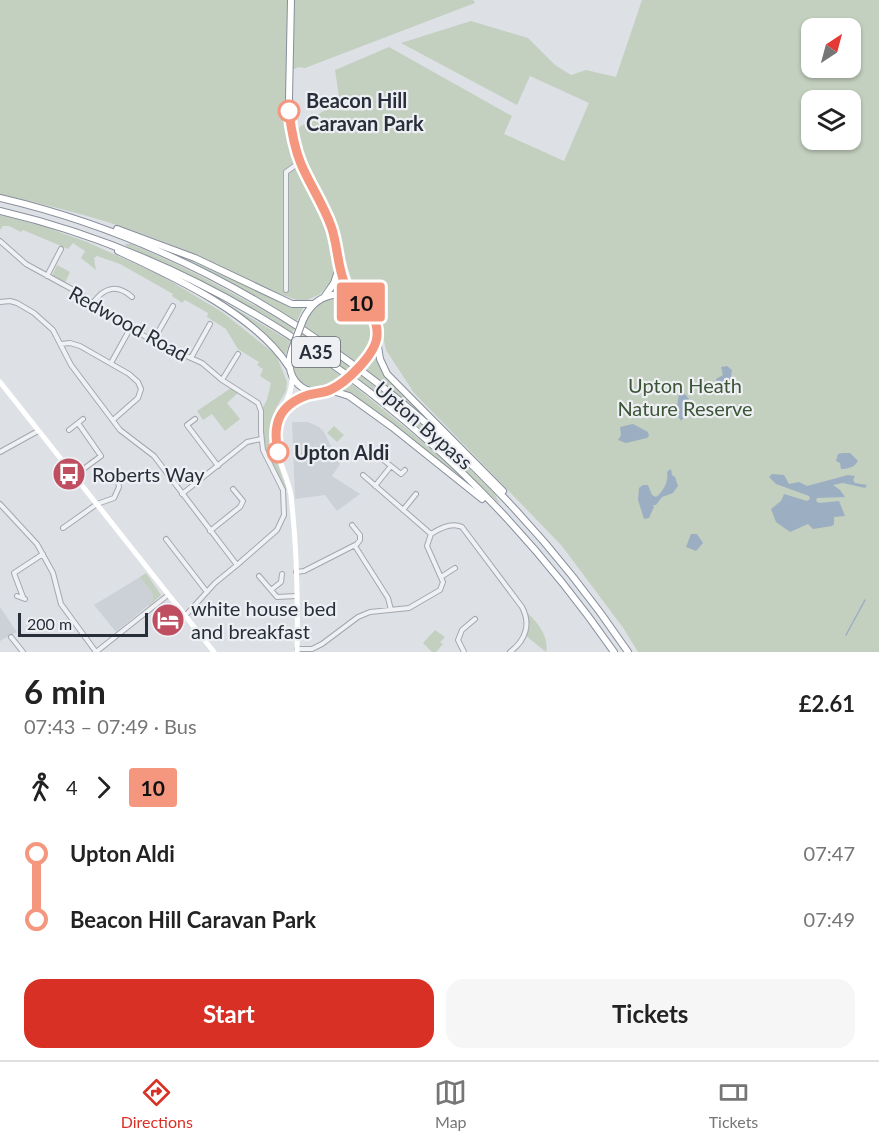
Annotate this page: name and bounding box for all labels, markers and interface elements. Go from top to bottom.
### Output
north arrow [801,18,861,78]
map controls [801,18,861,150]
place label: Beacon Hill Caravan Park [306,88,424,135]
button: layers [801,90,861,150]
marker: Beacon Hill Caravan Park [278,100,300,122]
street label: Redwood Road [65,280,193,366]
line badge: 10 [334,282,388,322]
text: 10 [349,290,373,315]
road number: A35 [292,337,340,367]
park label: Upton Heath Nature Reserve [617,373,753,420]
street label: Upton Bypass [370,376,478,474]
place label: Upton Aldi [294,440,389,464]
marker: Upton Aldi [267,441,289,463]
bus stop icon: Roberts Way [51,456,87,492]
place label: Roberts Way [92,462,205,486]
place label: white house bed and breakfast [191,596,336,643]
hotel icon: white house bed and breakfast [150,602,186,638]
scale bar [18,610,148,638]
text: 200 m [27,614,72,633]
text: 6 min [24,671,106,711]
text: £2.61 [799,690,855,717]
text: 07:43 – 07:49 · Bus [24,714,197,738]
icon: walk [24,771,57,804]
icon: forward [87,771,120,804]
text: 4 [66,775,78,799]
text: 10 [141,775,165,800]
text: Upton Aldi [70,840,175,867]
text: 07:47 [804,841,855,865]
text: Beacon Hill Caravan Park [70,906,316,933]
text: 07:49 [804,907,855,931]
button: Start [24,979,434,1048]
button: Tickets [446,979,855,1048]
tab: Directions [121,1076,193,1131]
tab: Map [434,1076,467,1131]
tab: Tickets [709,1076,758,1131]

